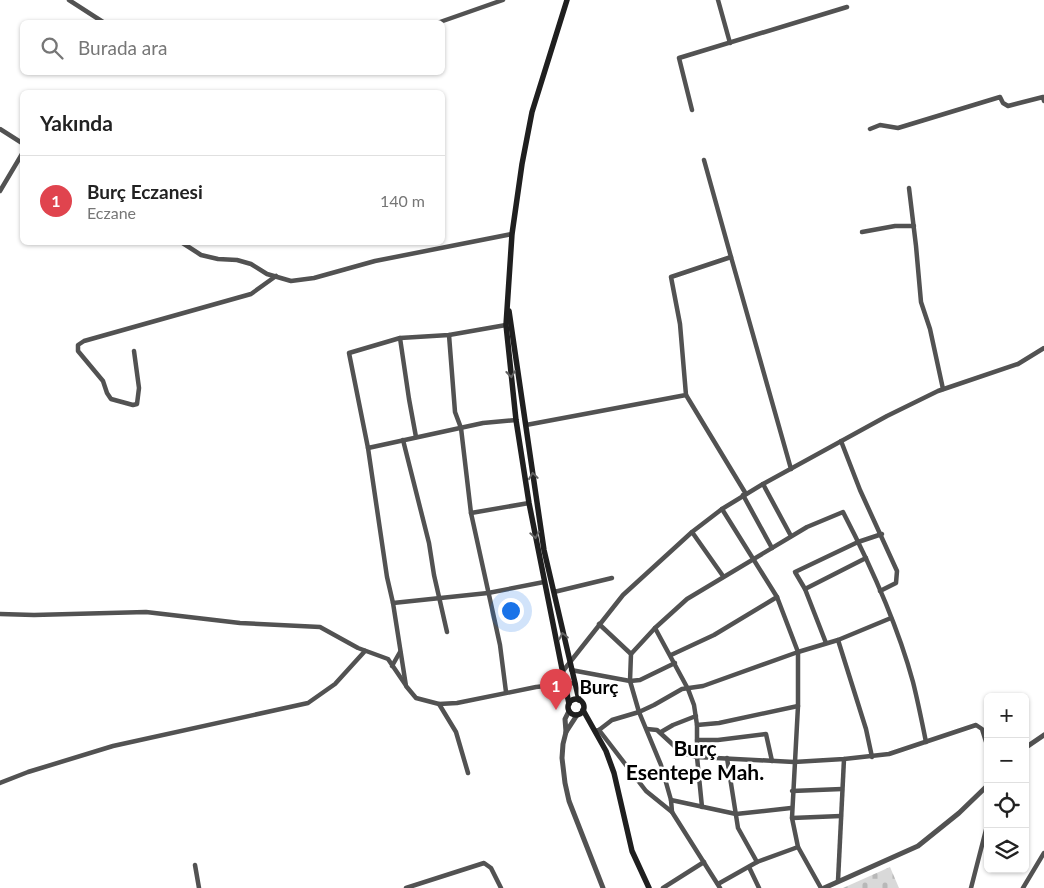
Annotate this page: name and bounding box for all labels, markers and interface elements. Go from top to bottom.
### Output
search box [20,20,445,75]
icon: search [38,34,66,62]
text: Burada ara [78,36,167,59]
text: Yakında [40,110,113,135]
text: Burç Eczanesi [87,180,203,203]
text: 1 [51,191,61,210]
text: 140 m [380,191,425,210]
text: Eczane [87,203,136,222]
one-way arrow [505,371,516,379]
one-way arrow [528,472,538,481]
one-way arrow [530,531,540,539]
your location [498,598,524,624]
one-way arrow [558,631,569,640]
pin: 1 [540,669,572,710]
district label: Burç [579,675,619,698]
map controls [984,693,1029,873]
button: + [984,693,1029,738]
district label: Burç Esentepe Mah. [626,735,764,784]
button: − [984,738,1029,783]
button: locate [984,783,1029,828]
button: layers [984,828,1029,873]

